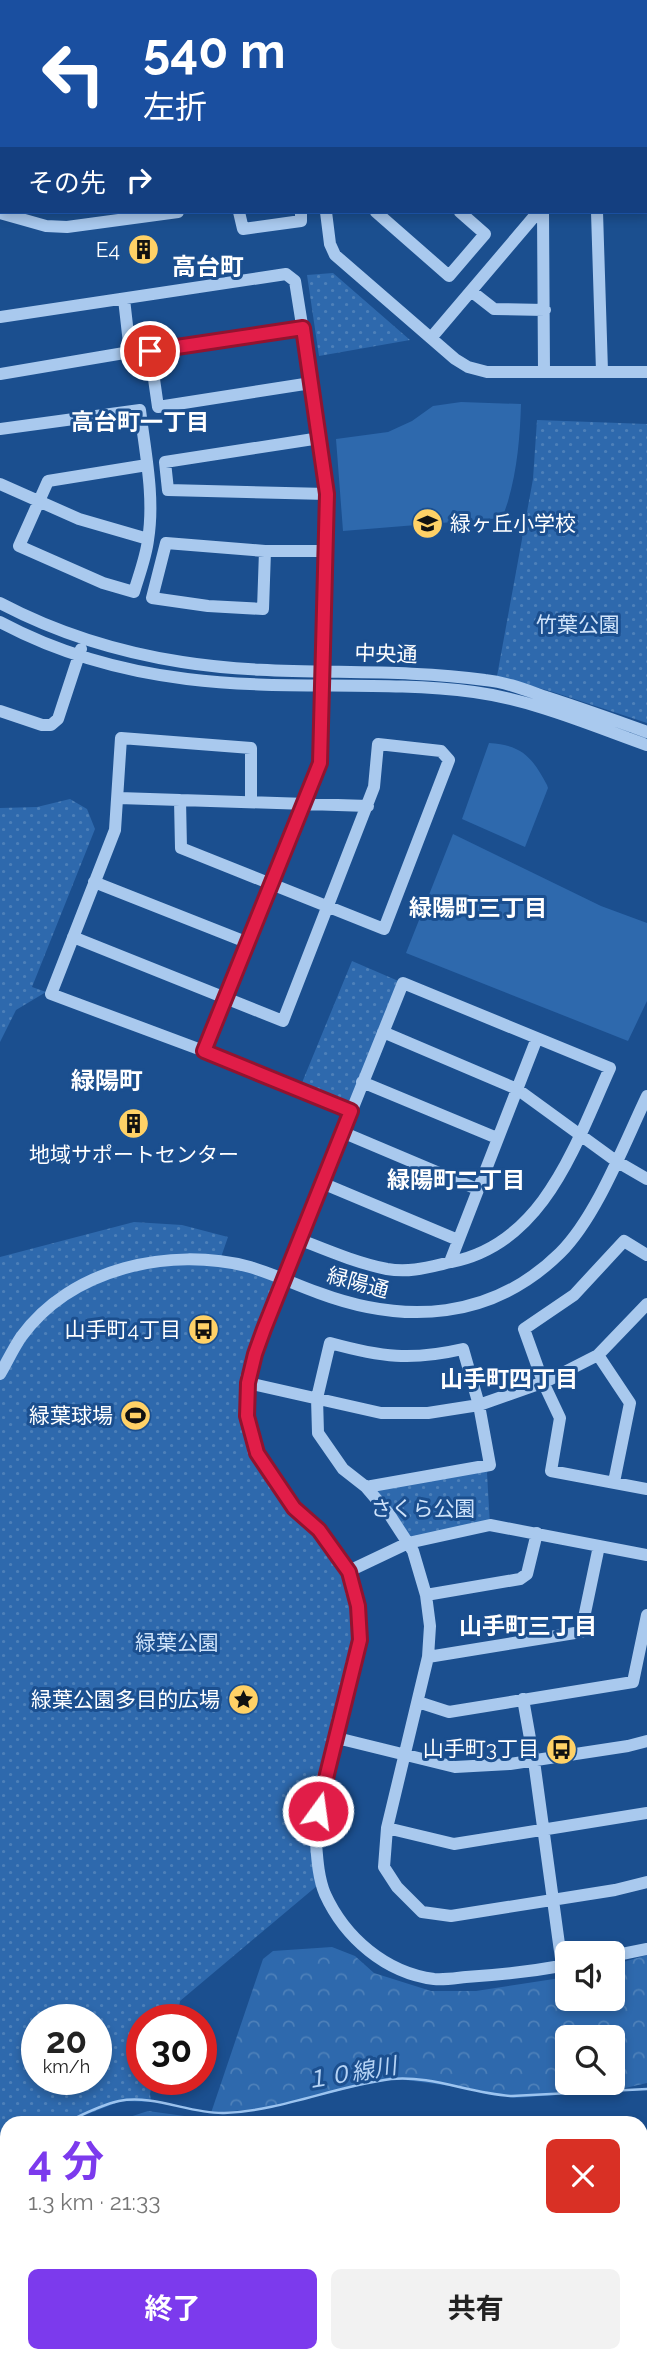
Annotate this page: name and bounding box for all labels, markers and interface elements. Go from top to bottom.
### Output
text: 540 m [143,22,286,79]
icon: left [28,28,119,119]
text: 左折 [143,88,207,125]
icon: right [120,161,158,199]
text: その先 [28,168,106,198]
building icon: E4 [126,233,160,267]
place label: E4 [96,237,120,262]
district label: 高台町 [172,252,244,281]
pin [120,321,180,381]
icon: arrive [131,332,169,370]
district label: 高台町一丁目 [71,408,209,435]
school or university icon: 緑ヶ丘小学校 [410,507,444,541]
place label: 緑ヶ丘小学校 [450,511,576,536]
park label: 竹葉公園 [536,612,620,637]
street label: 中央通 [354,640,418,667]
district label: 緑陽町三丁目 [409,894,547,921]
district label: 緑陽町 [71,1066,143,1095]
building icon: 地域サポートセンター [117,1106,151,1140]
place label: 地域サポートセンター [29,1142,239,1167]
district label: 緑陽町二丁目 [387,1166,525,1193]
street label: 緑陽通 [324,1262,392,1303]
bus stop icon: 山手町4丁目 [187,1313,221,1347]
place label: 山手町4丁目 [65,1317,181,1342]
district label: 山手町四丁目 [440,1365,578,1392]
sports icon: 緑葉球場 [119,1399,153,1433]
place label: 緑葉球場 [29,1403,113,1428]
park label: さくら公園 [371,1496,476,1521]
district label: 山手町三丁目 [459,1612,597,1639]
park label: 緑葉公園 [135,1630,219,1655]
place icon: 緑葉公園多目的広場 [226,1683,260,1717]
place label: 緑葉公園多目的広場 [31,1687,220,1712]
bus stop icon: 山手町3丁目 [545,1732,579,1766]
place label: 山手町3丁目 [423,1736,539,1761]
position arrow [281,1774,355,1848]
map controls [555,1941,625,2095]
button: sound [555,1941,625,2011]
speed limit sign: 30 [126,2004,217,2095]
text: 20 [46,2020,87,2061]
button: search [555,2025,625,2095]
water label: １０線川 [303,2051,402,2094]
text: km/h [43,2056,90,2077]
text: 4 分 [28,2137,104,2186]
button: close [546,2139,620,2213]
text: 1.3 km · 21:33 [28,2188,160,2215]
button: 終了 [28,2269,317,2349]
button: 共有 [331,2269,620,2349]

